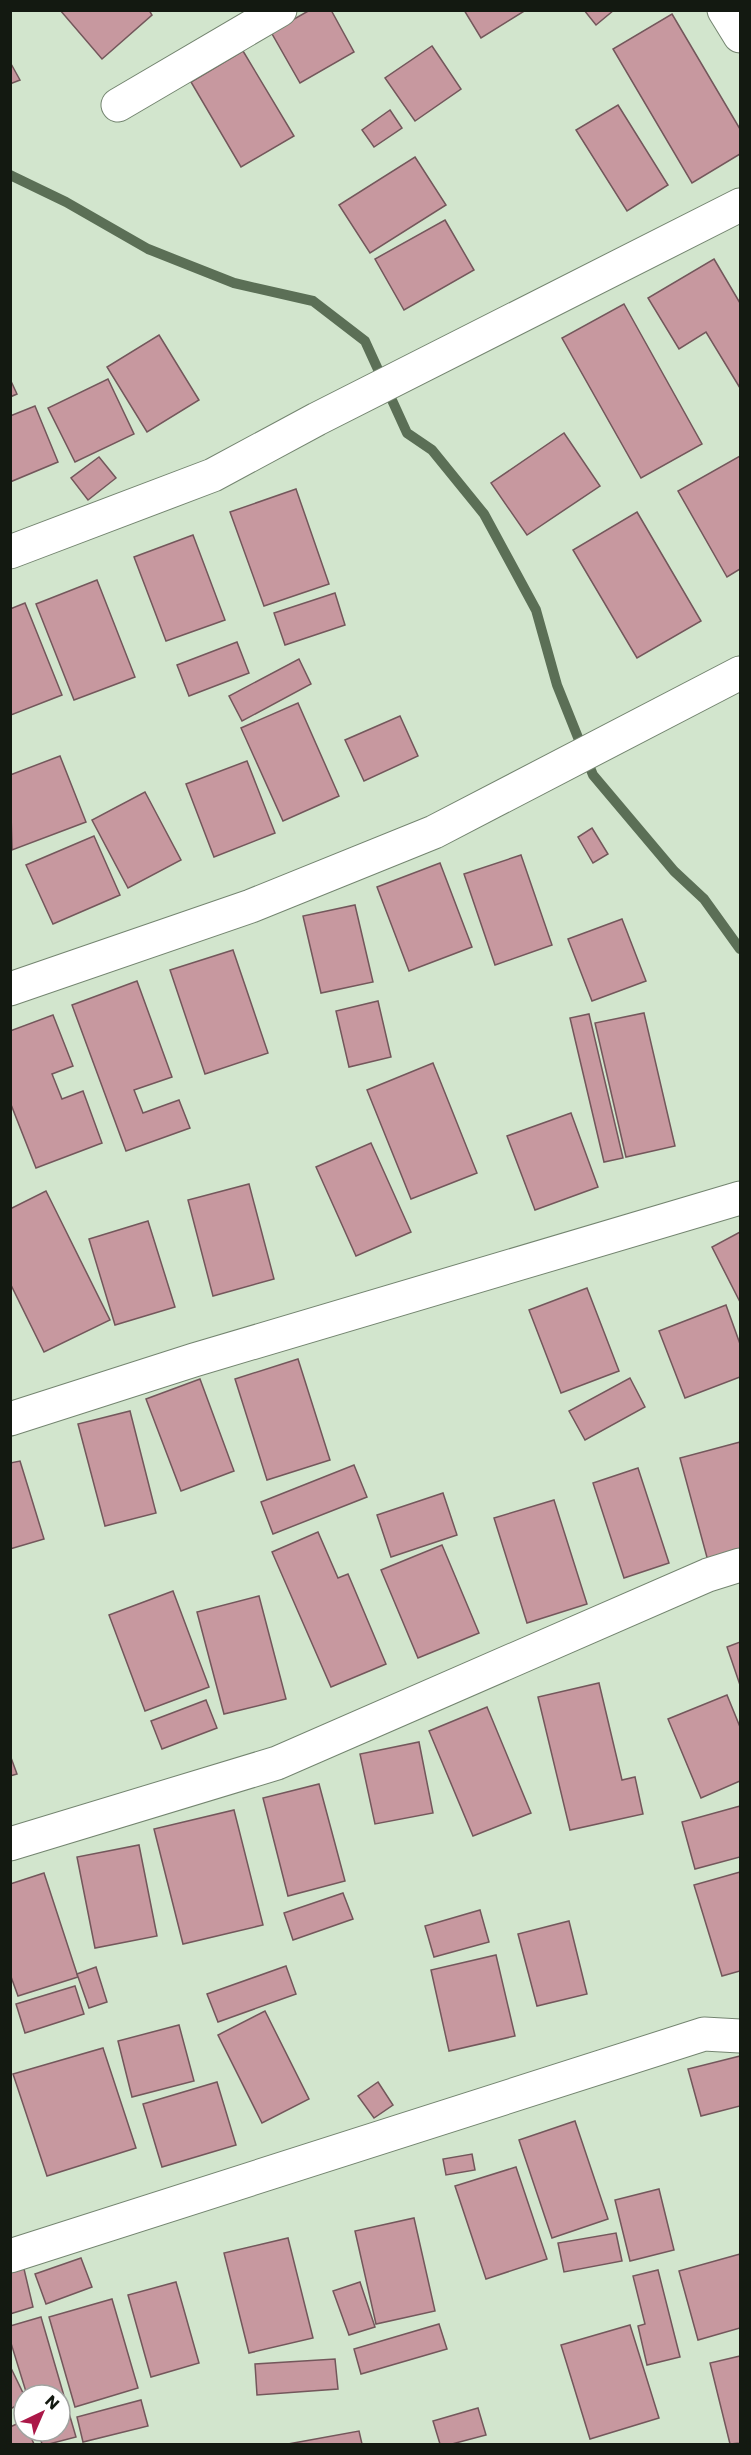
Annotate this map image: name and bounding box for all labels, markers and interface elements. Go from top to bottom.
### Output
north arrow [12,2383,72,2443]
text: N [40,2390,64,2415]

